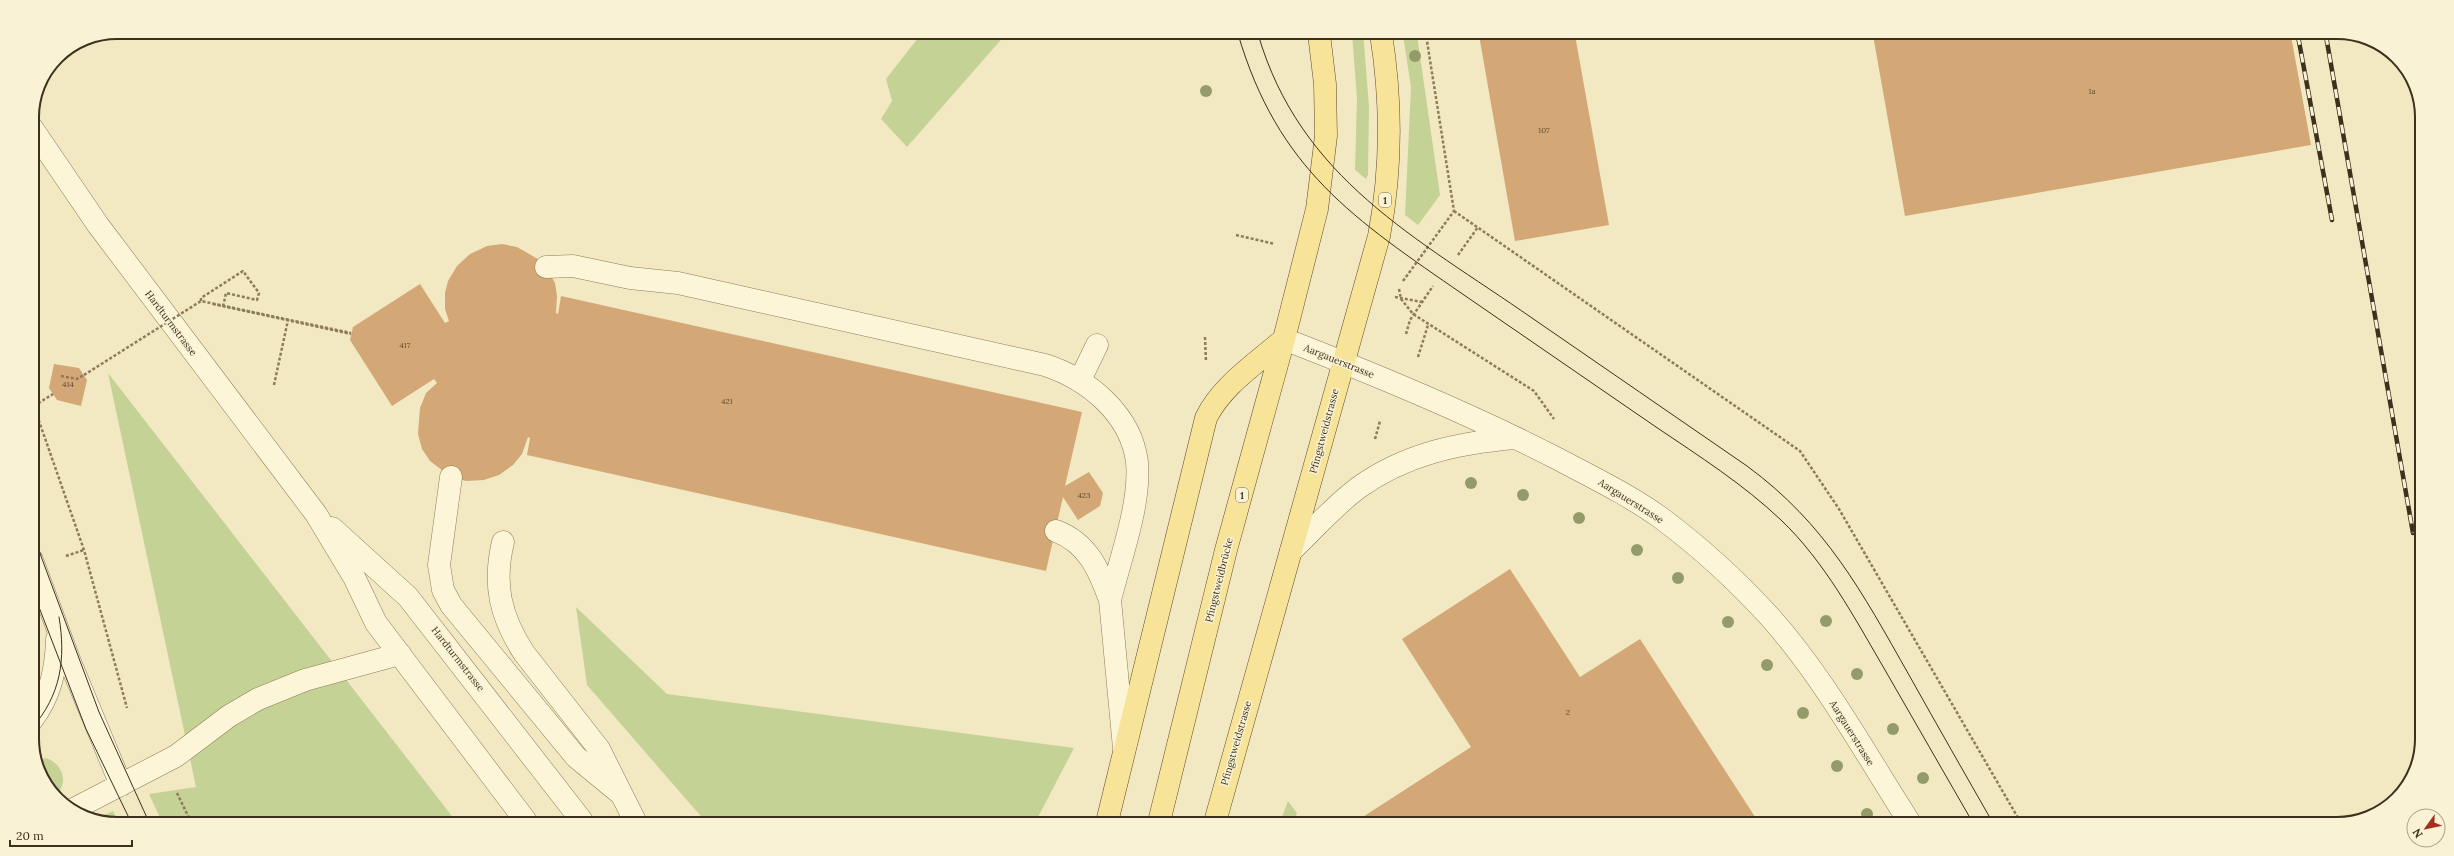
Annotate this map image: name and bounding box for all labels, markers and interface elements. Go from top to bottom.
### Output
house number: 1a [2088,86,2096,96]
house number: 107 [1538,125,1550,135]
road number: 1 [1379,193,1391,207]
street label: Hardturmstrasse [142,288,200,359]
house number: 417 [400,340,411,350]
street label: Aargauerstrasse [1301,341,1377,381]
house number: 414 [62,379,74,389]
street label: Pfingstweidstrasse [1306,387,1342,475]
house number: 421 [721,396,733,406]
street label: Aargauerstrasse [1595,475,1667,527]
road number: 1 [1236,488,1248,502]
house number: 423 [1078,490,1091,500]
street label: Pfingstweidbrücke [1202,536,1236,624]
street label: Hardturmstrasse [429,624,488,694]
street label: Aargauerstrasse [1826,697,1878,769]
street label: Pfingstweidstrasse [1218,699,1254,787]
house number: 2 [1566,707,1570,717]
north arrow [2406,808,2446,848]
scale bar [10,822,132,848]
text: N [2409,826,2426,841]
text: 20 m [16,828,44,843]

